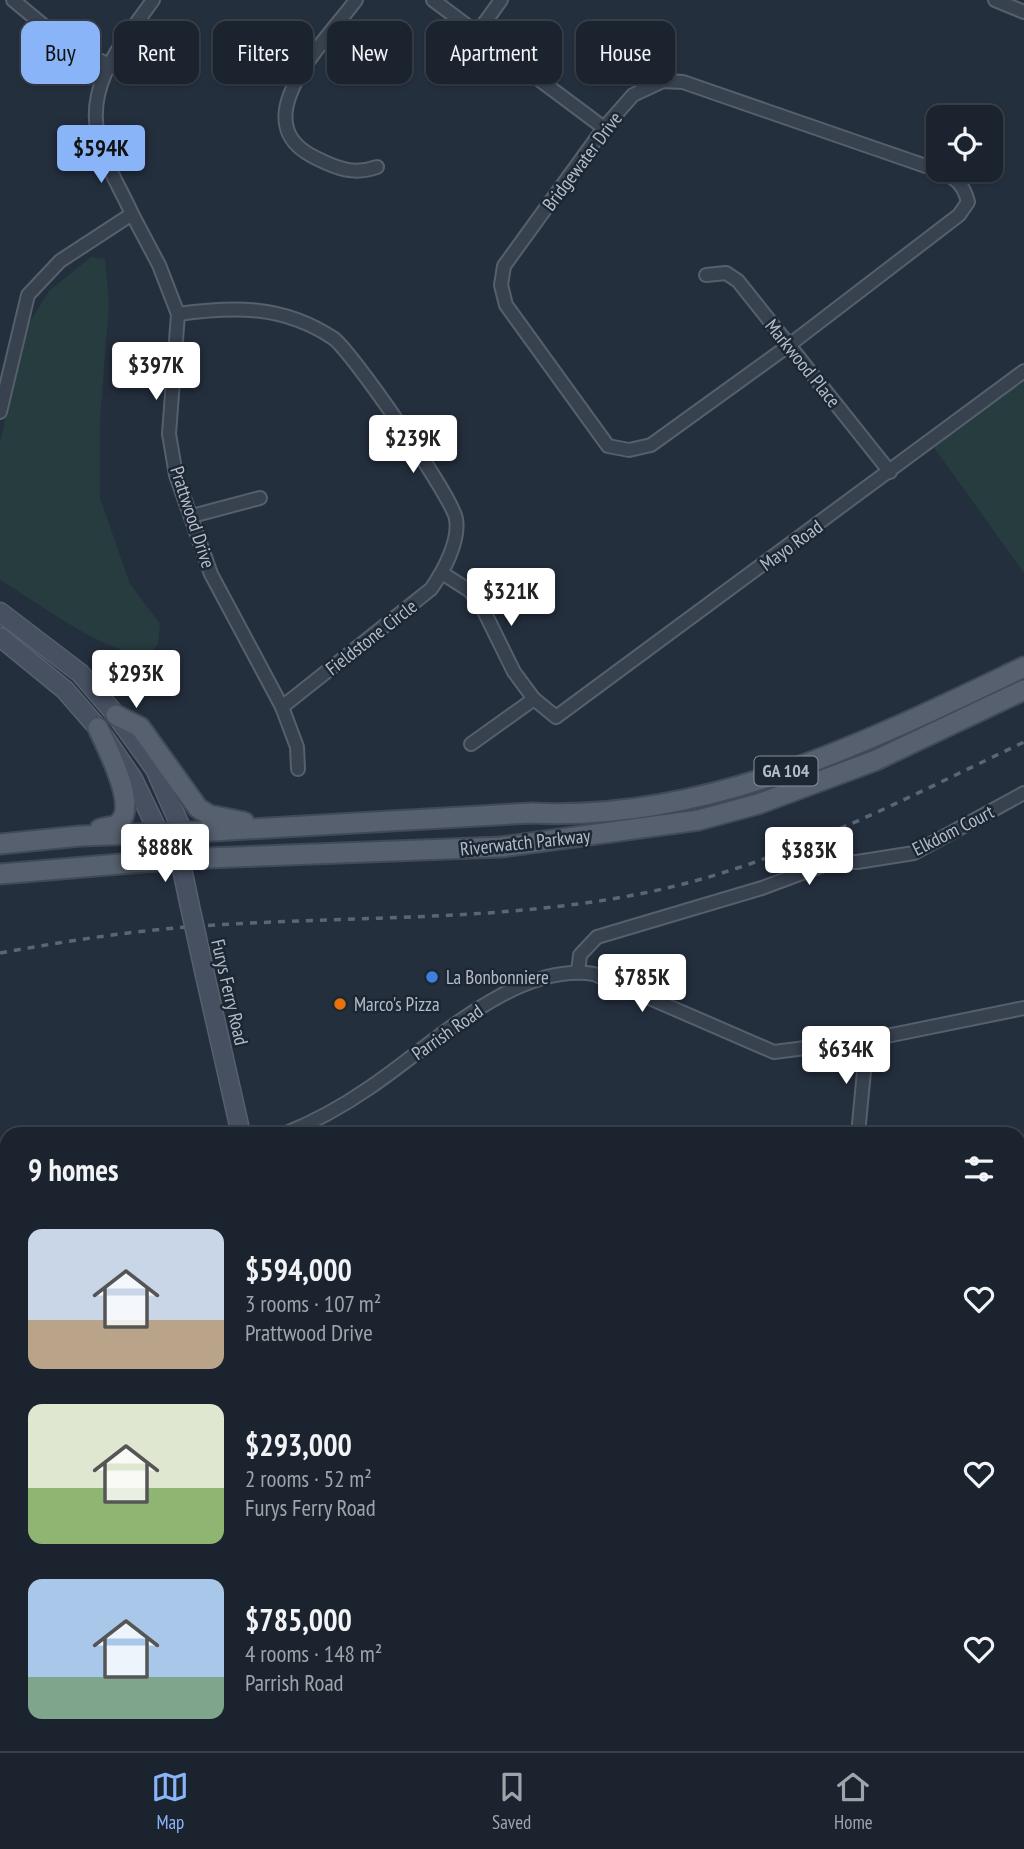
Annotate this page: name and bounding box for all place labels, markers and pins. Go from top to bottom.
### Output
pin: $594K [52,125,150,185]
pin: $397K [107,342,205,402]
pin: $239K [364,416,462,475]
pin: $321K [462,568,560,628]
pin: $293K [87,650,185,710]
pin: $888K [116,824,214,884]
pin: $383K [760,828,858,887]
pin: $785K [593,954,691,1014]
place label: La Bonbonniere [446,965,549,989]
marker: La Bonbonniere [424,969,440,985]
place label: Marco's Pizza [354,992,440,1016]
marker: Marco's Pizza [332,996,348,1012]
pin: $634K [797,1026,895,1086]

